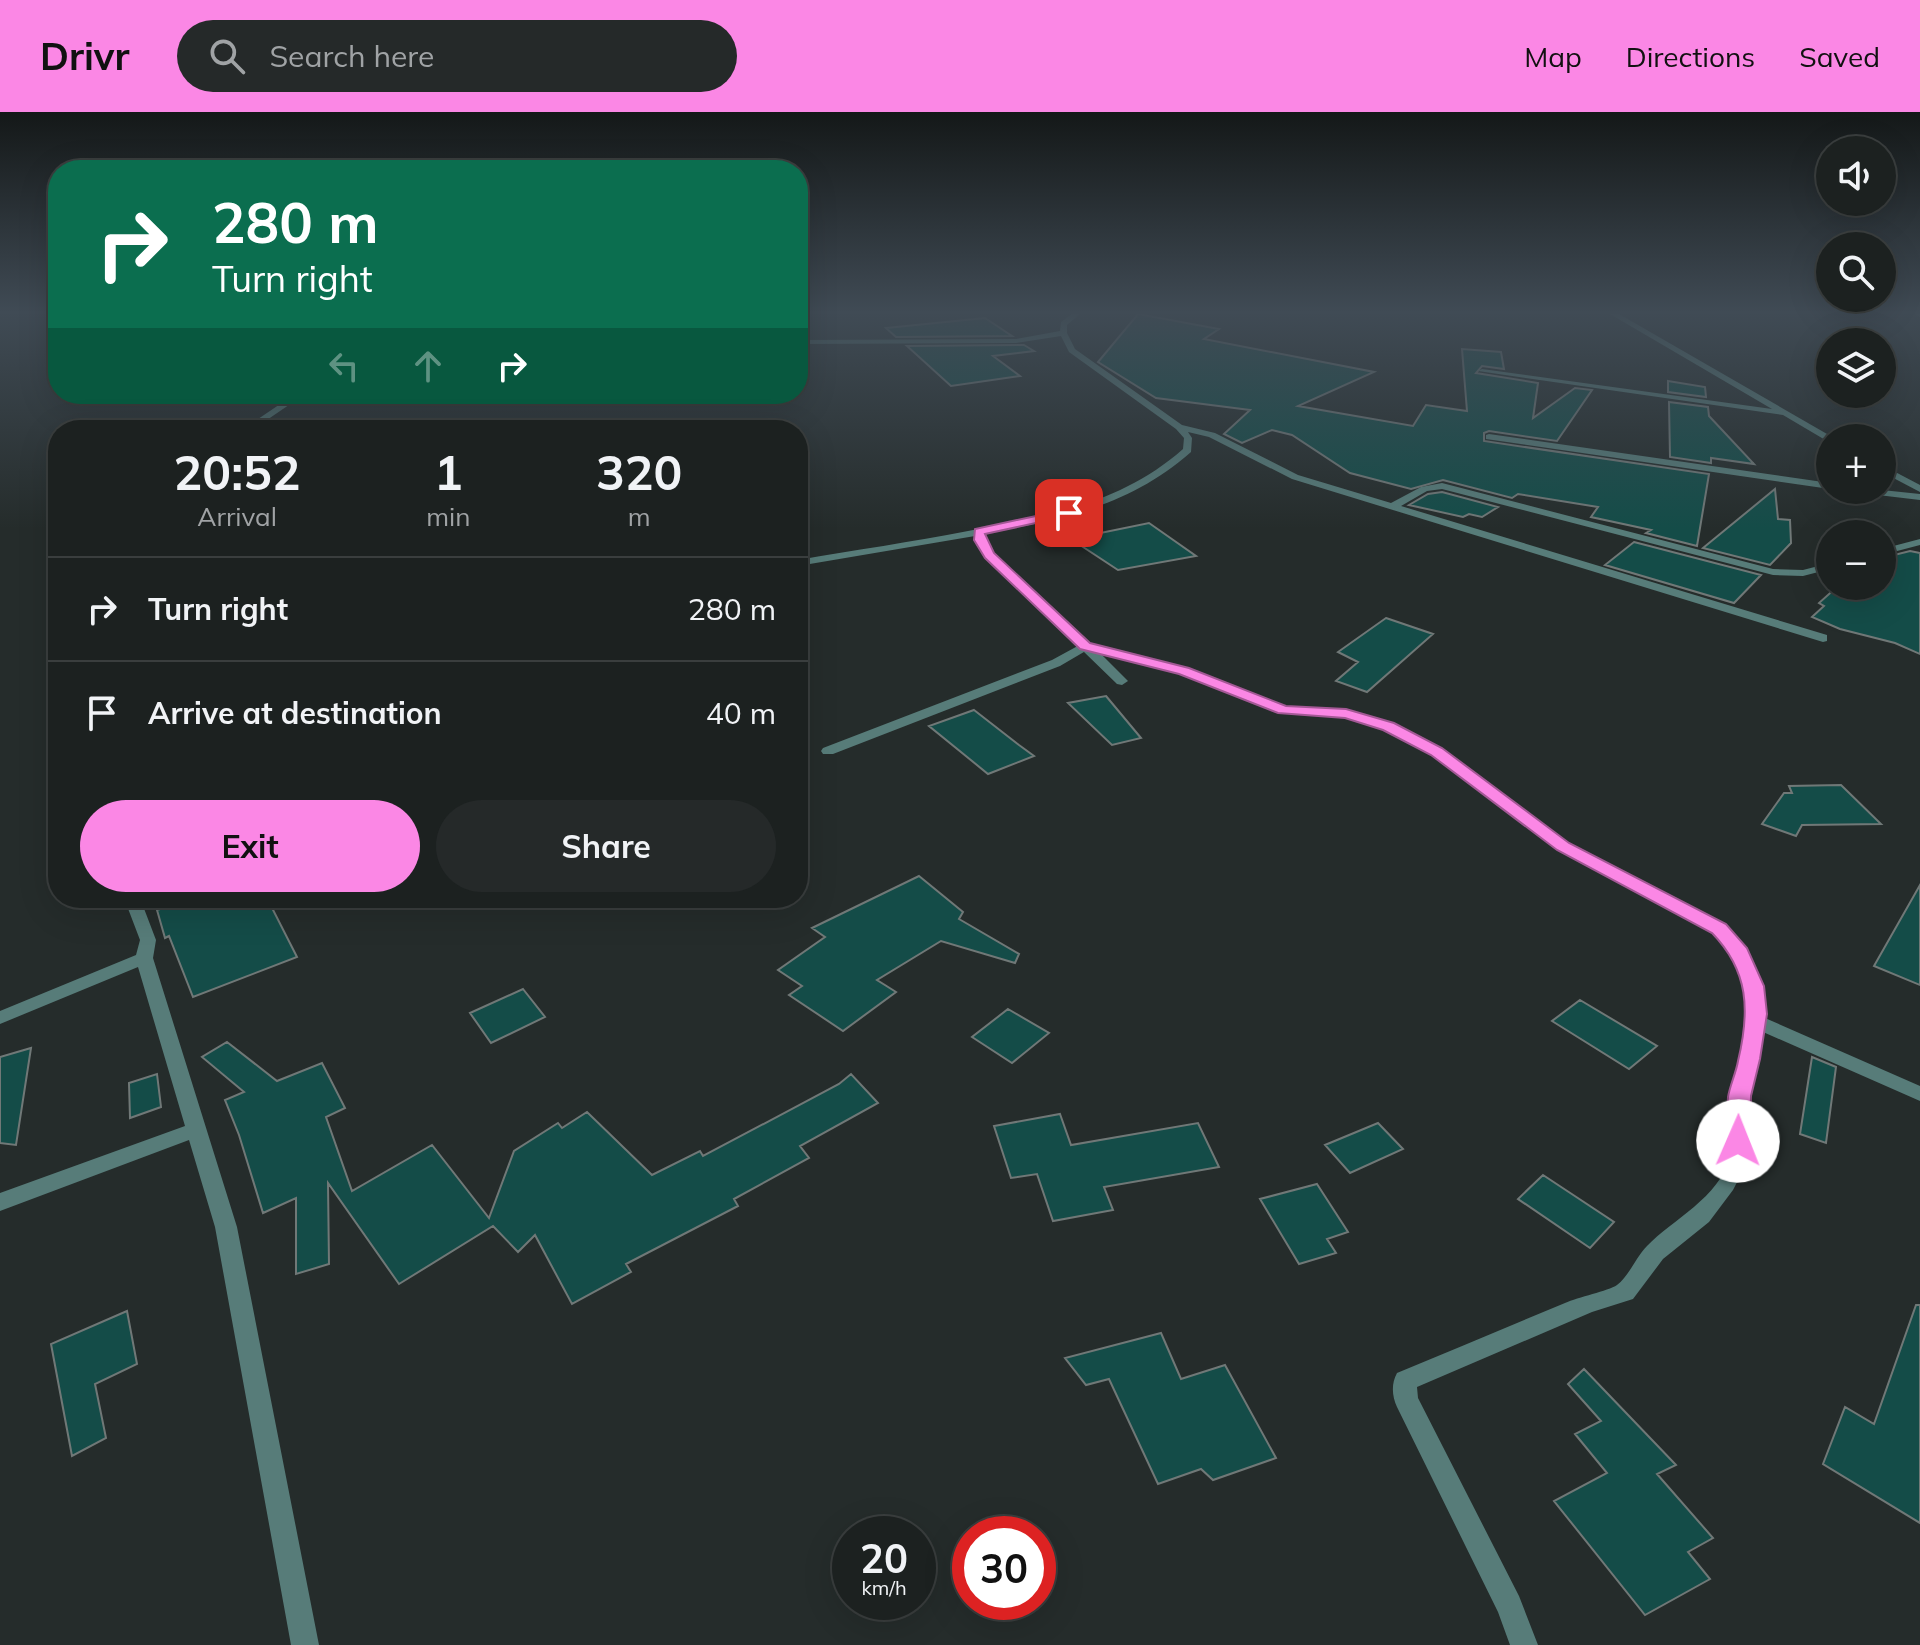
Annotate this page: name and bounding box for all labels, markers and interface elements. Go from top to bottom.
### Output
search box [177,20,737,92]
text: Drivr [40,32,129,80]
icon: search [205,34,249,78]
text: Search here [269,37,434,75]
text: Map [1524,39,1582,74]
text: Directions [1626,39,1755,74]
text: Saved [1799,39,1880,74]
map controls [1816,136,1896,600]
button: sound [1816,136,1896,216]
text: 280 m [212,187,379,257]
icon: right [80,192,184,296]
button: search [1816,232,1896,312]
text: Turn right [212,256,373,301]
button: layers [1816,328,1896,408]
icon: left [322,344,366,388]
icon: ahead [406,344,450,388]
icon: right [490,344,534,388]
button: + [1816,424,1896,504]
text: 20:52 [174,442,301,502]
text: 1 [434,442,463,502]
text: 320 [596,442,682,502]
pin [1035,479,1103,547]
icon: arrive [1047,491,1091,535]
text: Arrival [197,500,277,533]
text: min [426,500,470,533]
text: m [628,500,651,533]
button: − [1816,520,1896,600]
icon: right [80,587,124,631]
text: Turn right [148,590,288,628]
text: 280 m [688,590,776,628]
icon: arrive [80,691,124,735]
text: Arrive at destination [148,694,442,732]
text: 40 m [706,694,776,732]
button: Exit [80,800,420,892]
button: Share [436,800,776,892]
position arrow [1696,1099,1780,1183]
speed limit sign: 30 [952,1516,1056,1620]
text: 20 [860,1533,908,1583]
text: km/h [861,1575,907,1600]

